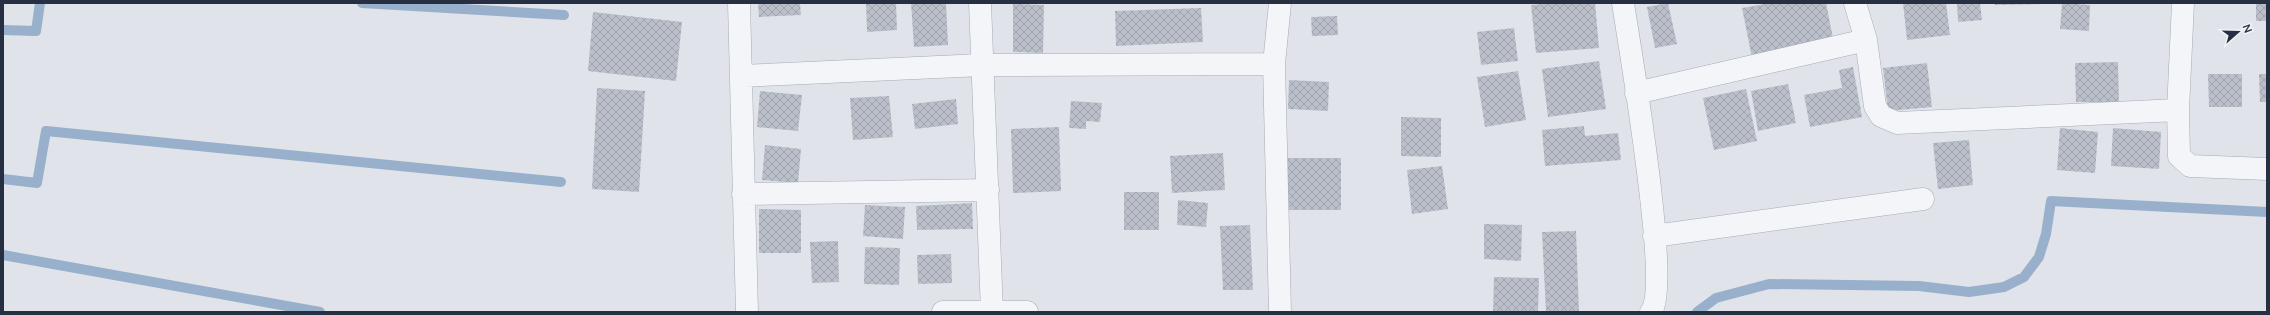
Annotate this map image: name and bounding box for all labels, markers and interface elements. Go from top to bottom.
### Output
north arrow [2218,12,2258,52]
text: N [2239,22,2255,35]

